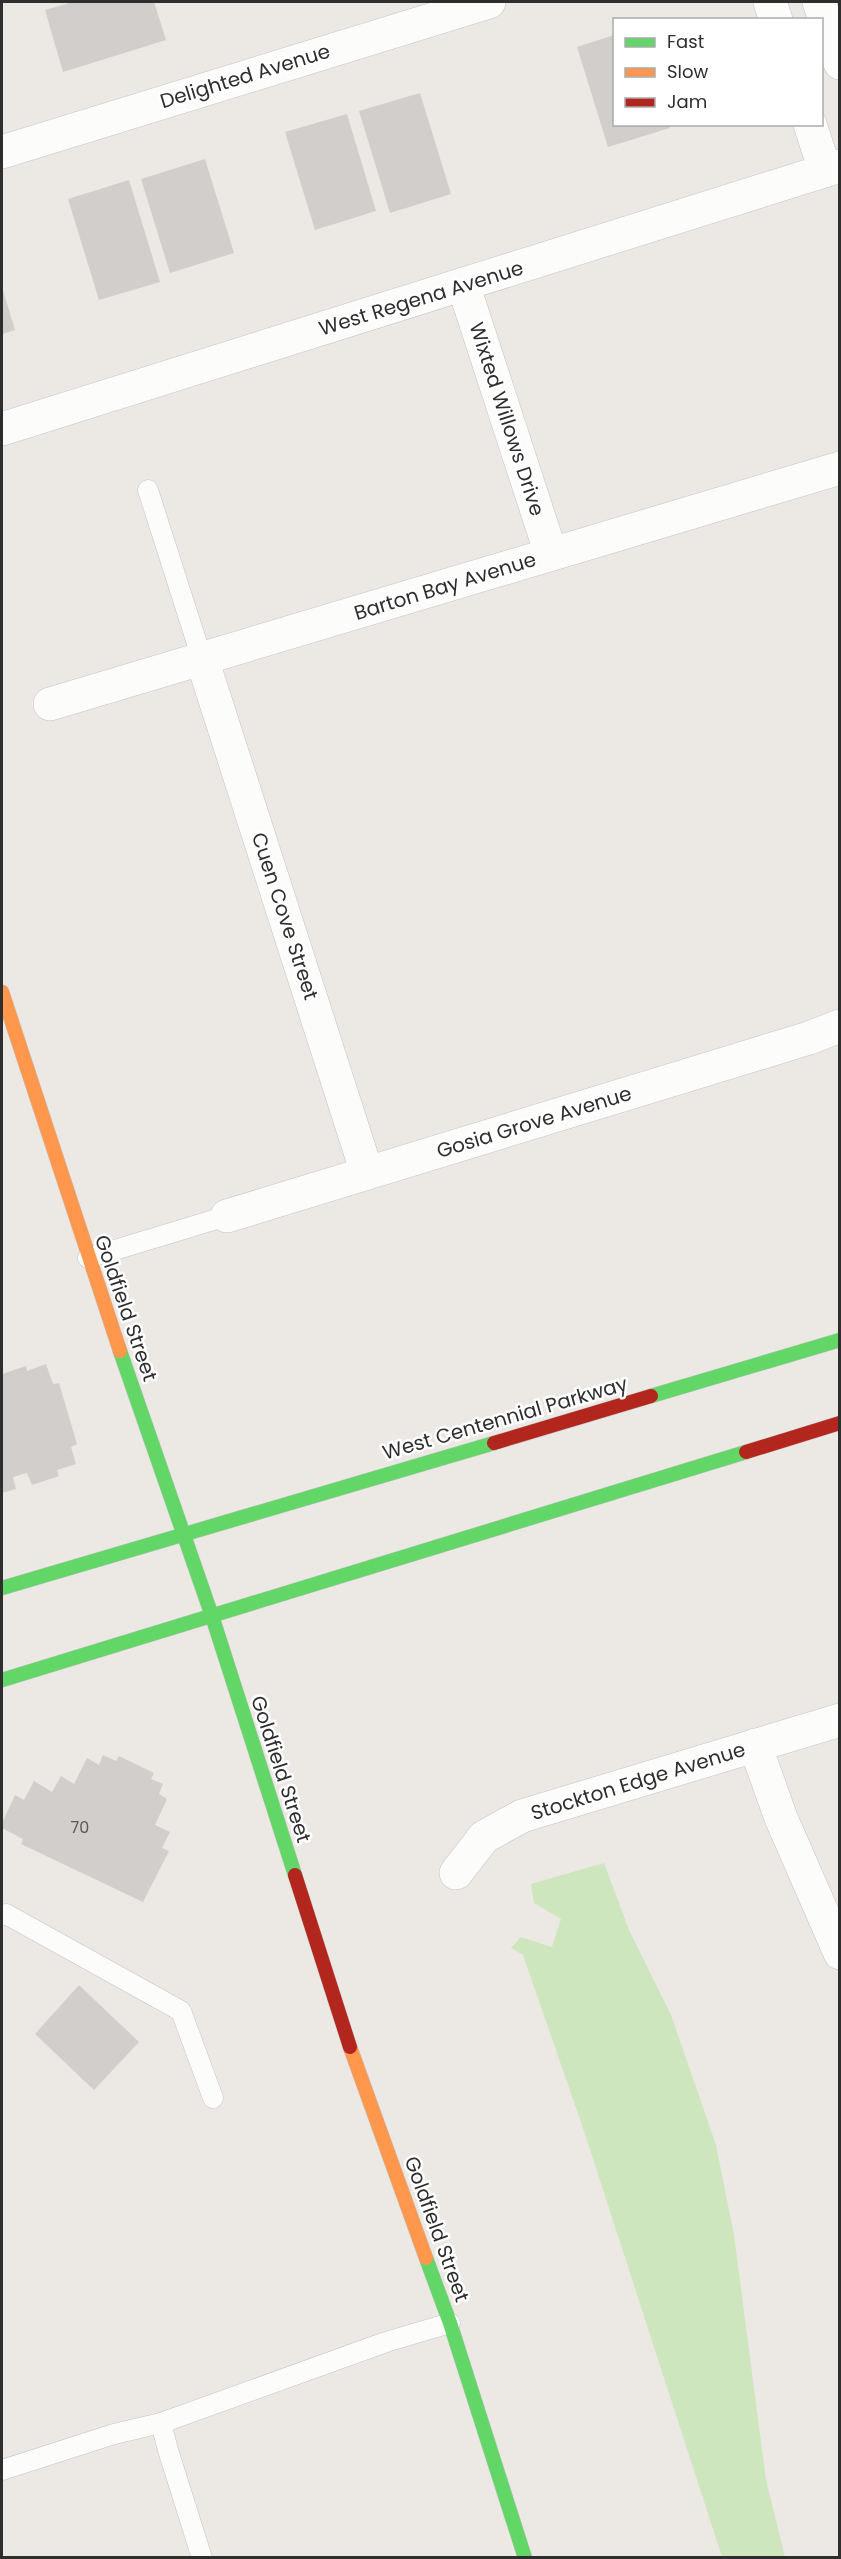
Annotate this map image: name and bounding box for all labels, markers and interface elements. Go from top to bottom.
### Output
legend [613,18,823,126]
text: Fast [667,29,704,54]
street label: Delighted Avenue [157,37,333,115]
text: Slow [667,59,709,84]
text: Jam [667,89,707,114]
street label: West Regena Avenue [315,254,527,342]
street label: Wixted Willows Drive [462,319,552,519]
street label: Barton Bay Avenue [351,545,539,627]
street label: Cuen Cove Street [245,829,325,1003]
street label: Gosia Grove Avenue [433,1079,635,1165]
street label: Goldfield Street [88,1231,164,1385]
street label: West Centennial Parkway [379,1370,631,1466]
street label: Goldfield Street [244,1692,318,1846]
street label: Stockton Edge Avenue [527,1735,749,1827]
house number: 70 [71,1816,89,1839]
street label: Goldfield Street [398,2152,476,2306]

